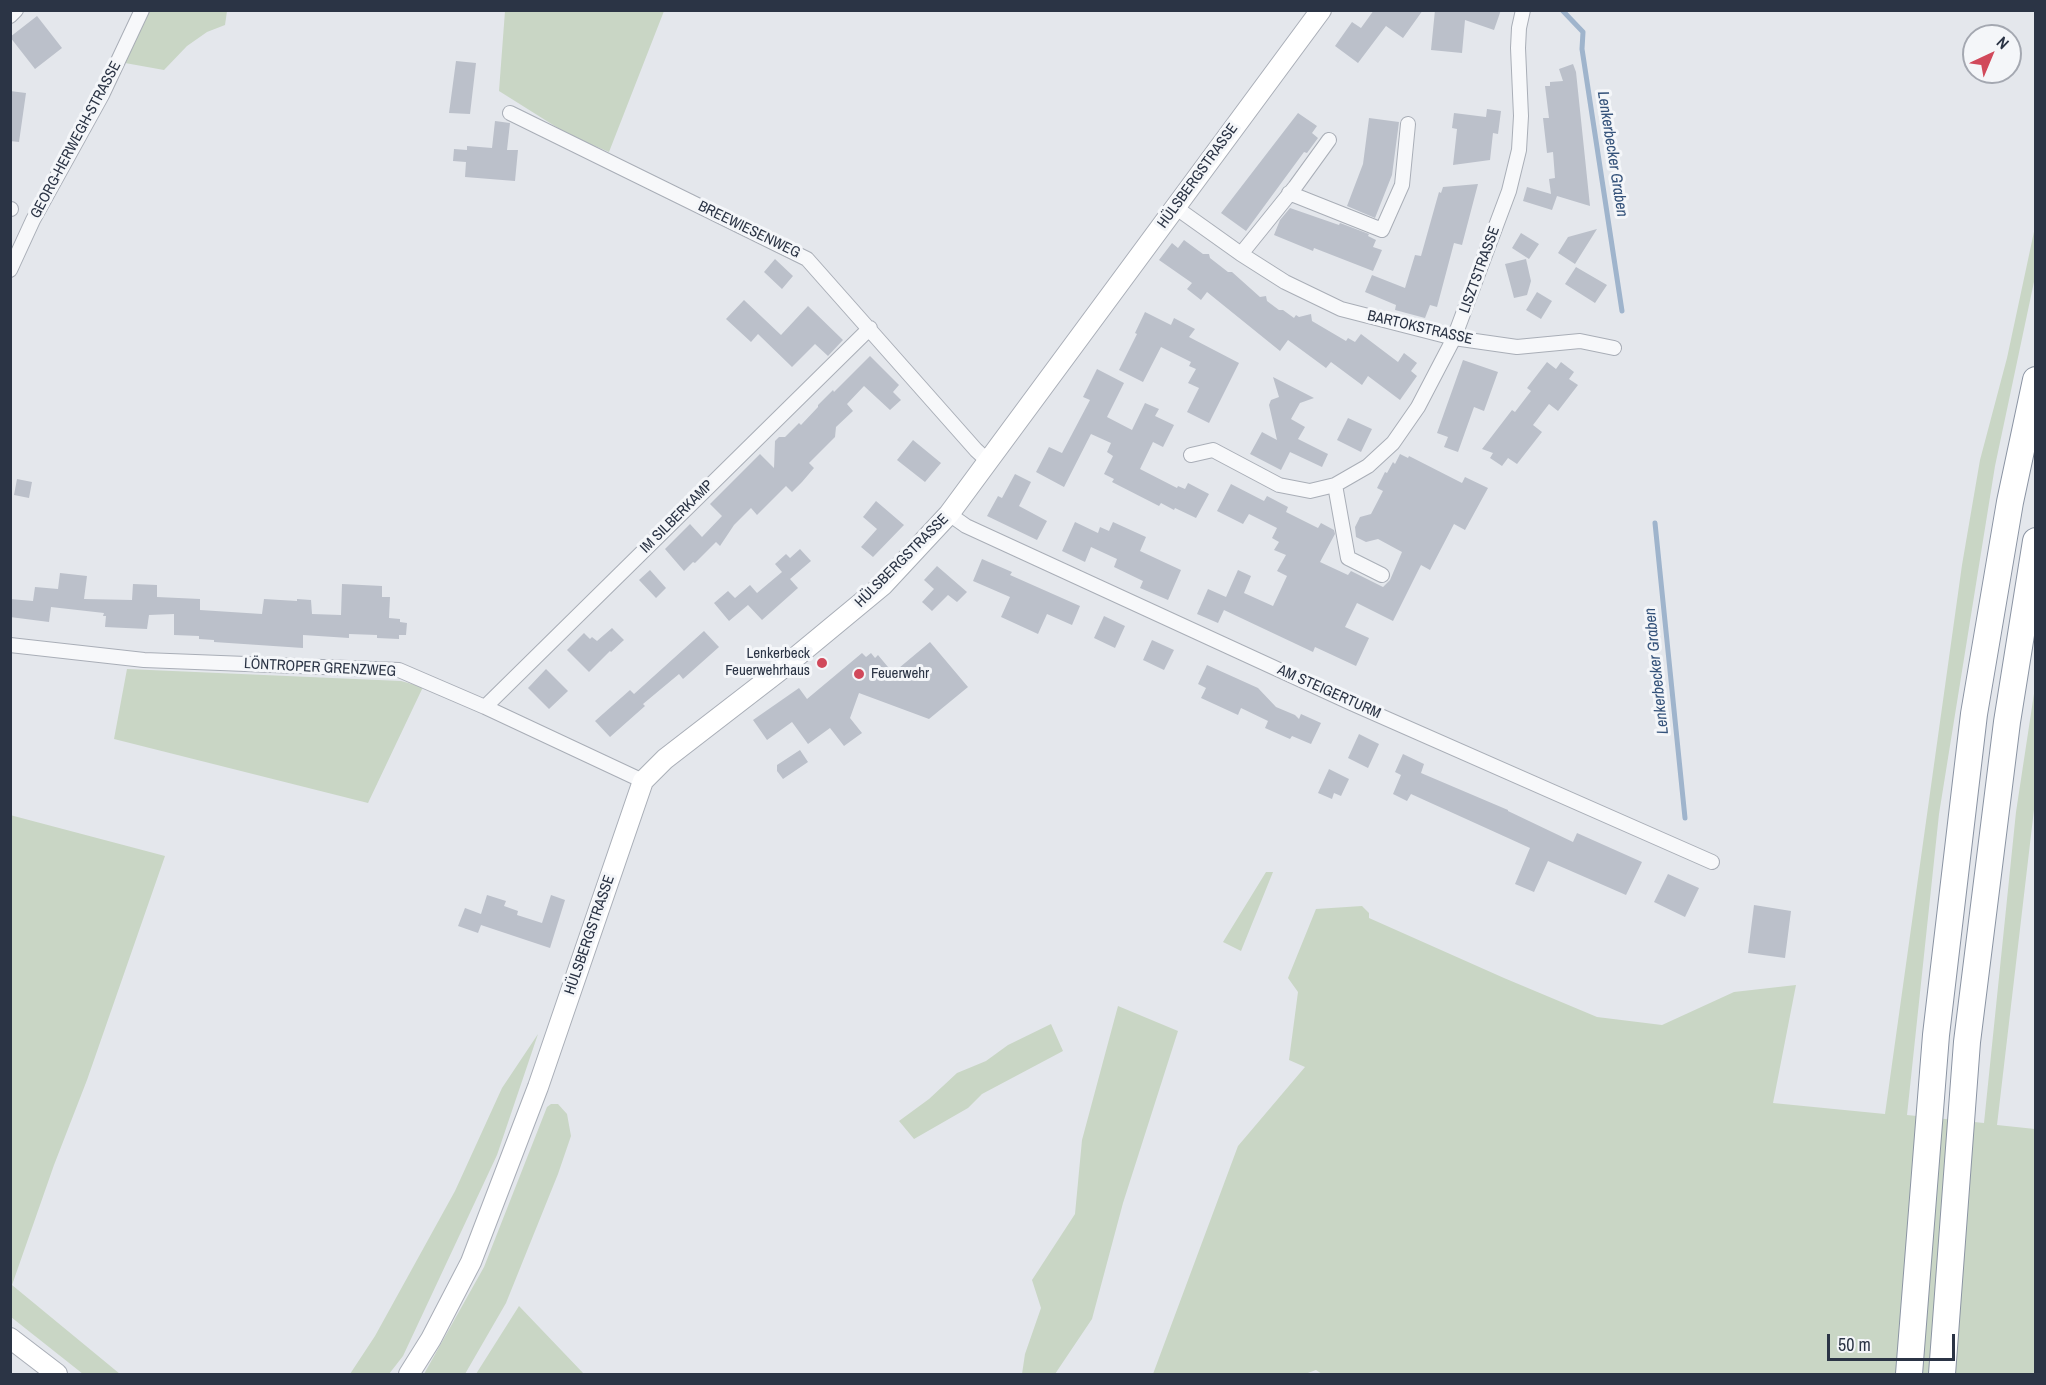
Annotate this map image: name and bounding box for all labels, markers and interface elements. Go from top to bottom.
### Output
north arrow [1962,24,2022,84]
text: N [1992,31,2014,54]
street label: GEORG-HERWEGH-STRASSE [27,58,125,222]
water label: Lenkerbecker Graben [1593,90,1631,218]
street label: HÜLSBERGSTRASSE [1154,120,1242,232]
street label: BREEWIESENWEG [695,197,803,263]
street label: LISZTSTRASSE [1456,224,1504,316]
street label: BARTOKSTRASSE [1366,307,1474,349]
street label: IM SILBERKAMP [637,477,717,557]
street label: HÜLSBERGSTRASSE [851,510,953,612]
water label: Lenkerbecker Graben [1641,607,1673,735]
place label: Lenkerbeck Feuerwehrhaus [725,645,810,680]
street label: LÖNTROPER GRENZWEG [243,655,397,681]
marker: Lenkerbeck Feuerwehrhaus [815,656,829,670]
street label: AM STEIGERTURM [1275,661,1383,723]
place label: Feuerwehr [871,665,929,683]
marker: Feuerwehr [852,667,866,681]
street label: HÜLSBERGSTRASSE [561,873,619,997]
scale bar [1830,1322,1958,1360]
text: 50 m [1838,1332,1871,1357]

